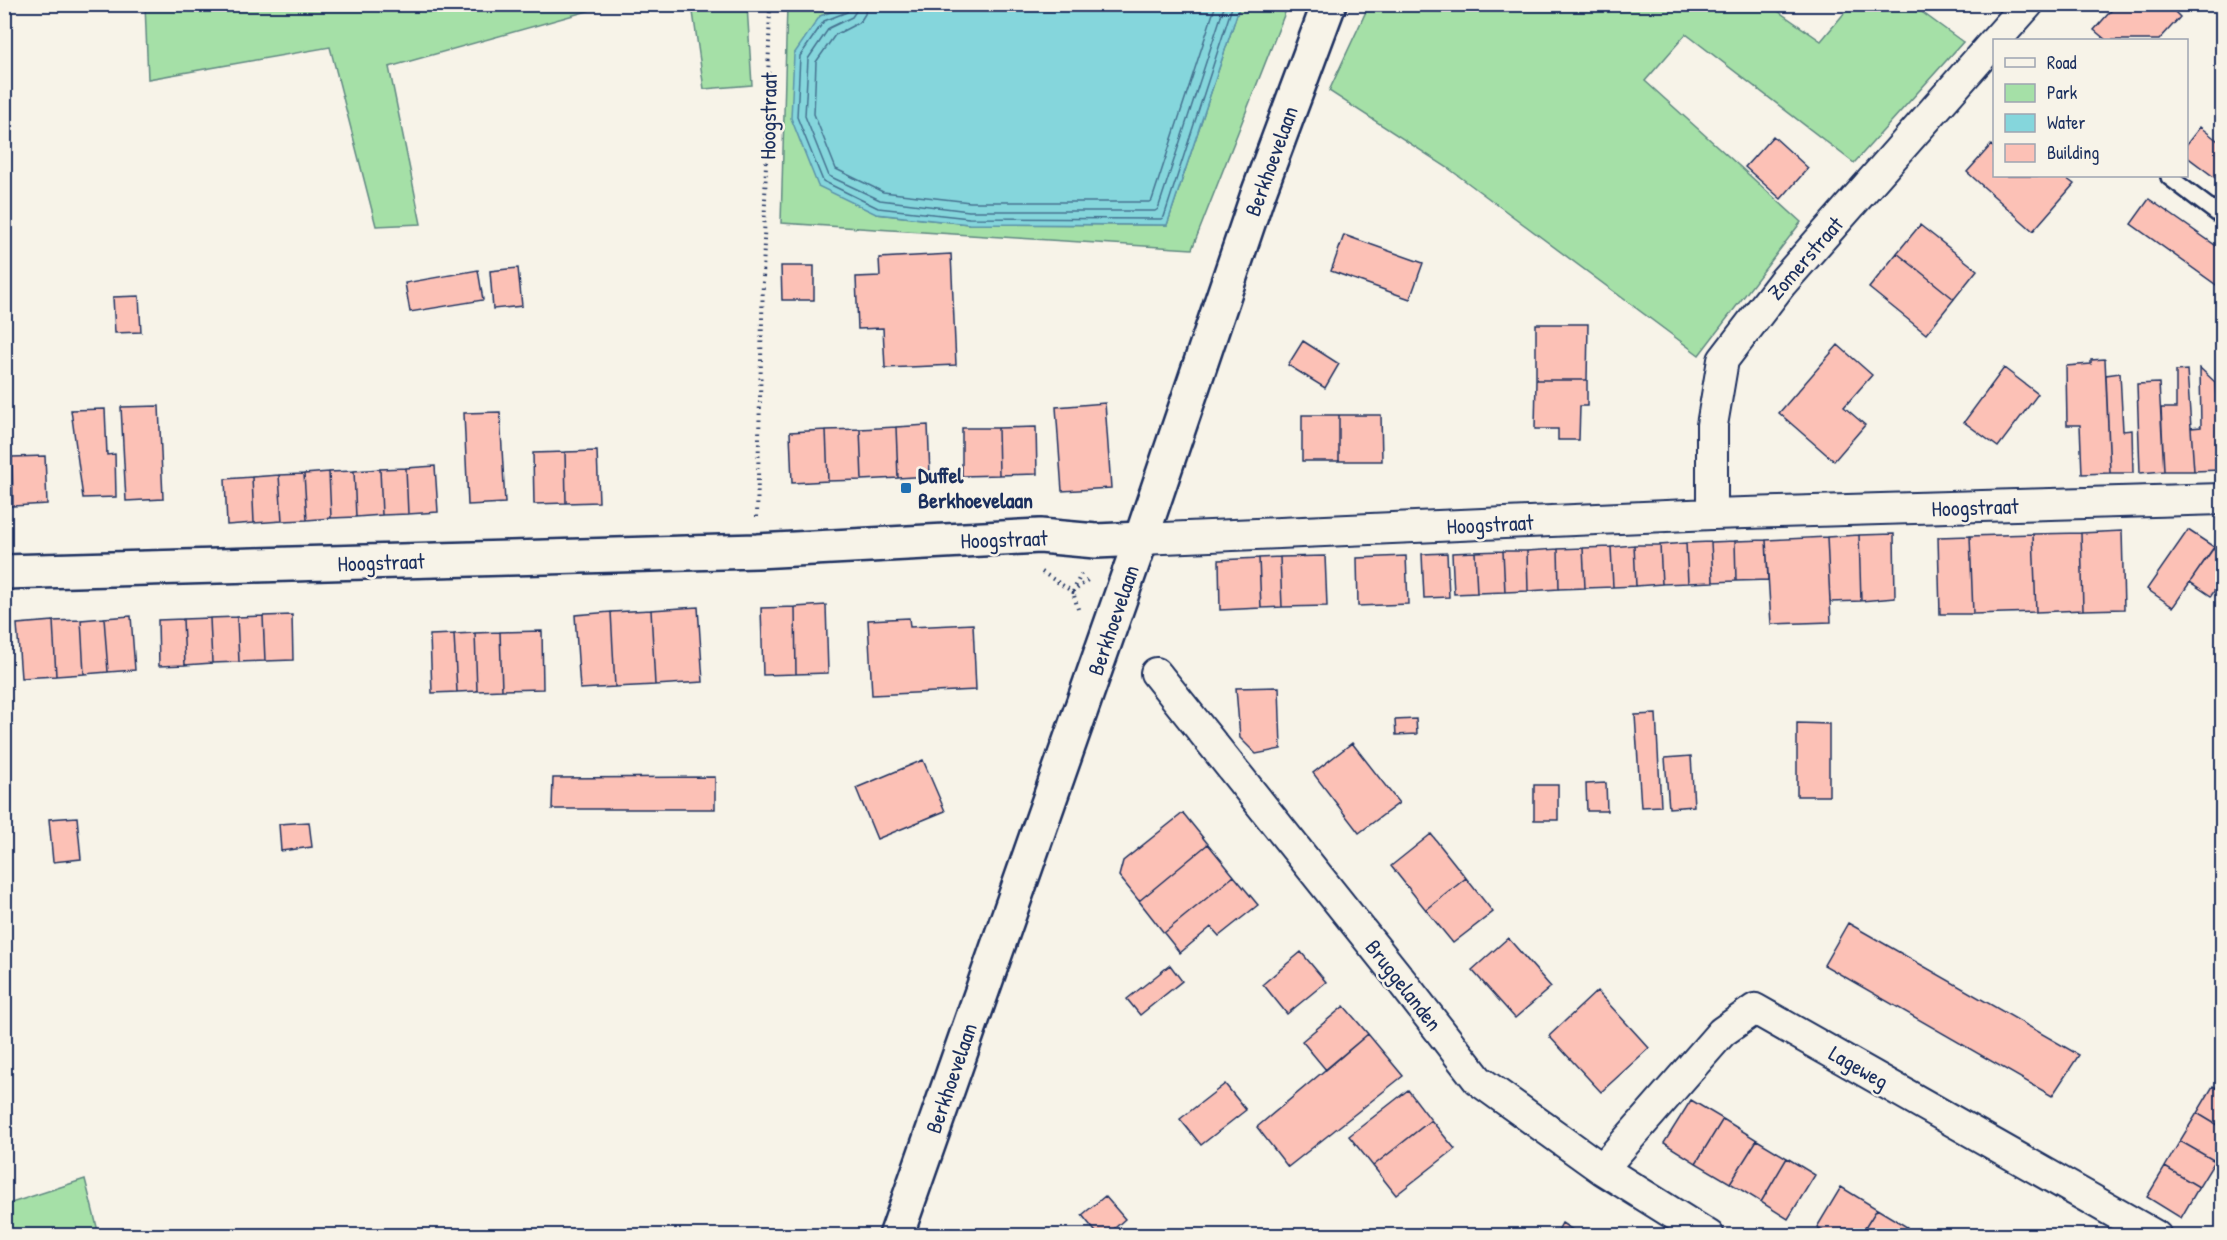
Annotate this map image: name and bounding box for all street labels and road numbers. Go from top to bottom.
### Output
street label: Hoogstraat [752,72,784,160]
street label: Berkhoevelaan [1237,102,1305,220]
street label: Zomerstraat [1760,210,1850,306]
street label: Hoogstraat [1931,490,2019,524]
street label: Hoogstraat [1446,507,1535,541]
street label: Hoogstraat [960,522,1048,556]
street label: Hoogstraat [337,545,425,579]
street label: Berkhoevelaan [1080,561,1146,679]
street label: Bruggelanden [1359,933,1449,1037]
street label: Berkhoevelaan [918,1019,984,1137]
street label: Lageweg [1824,1038,1894,1096]

